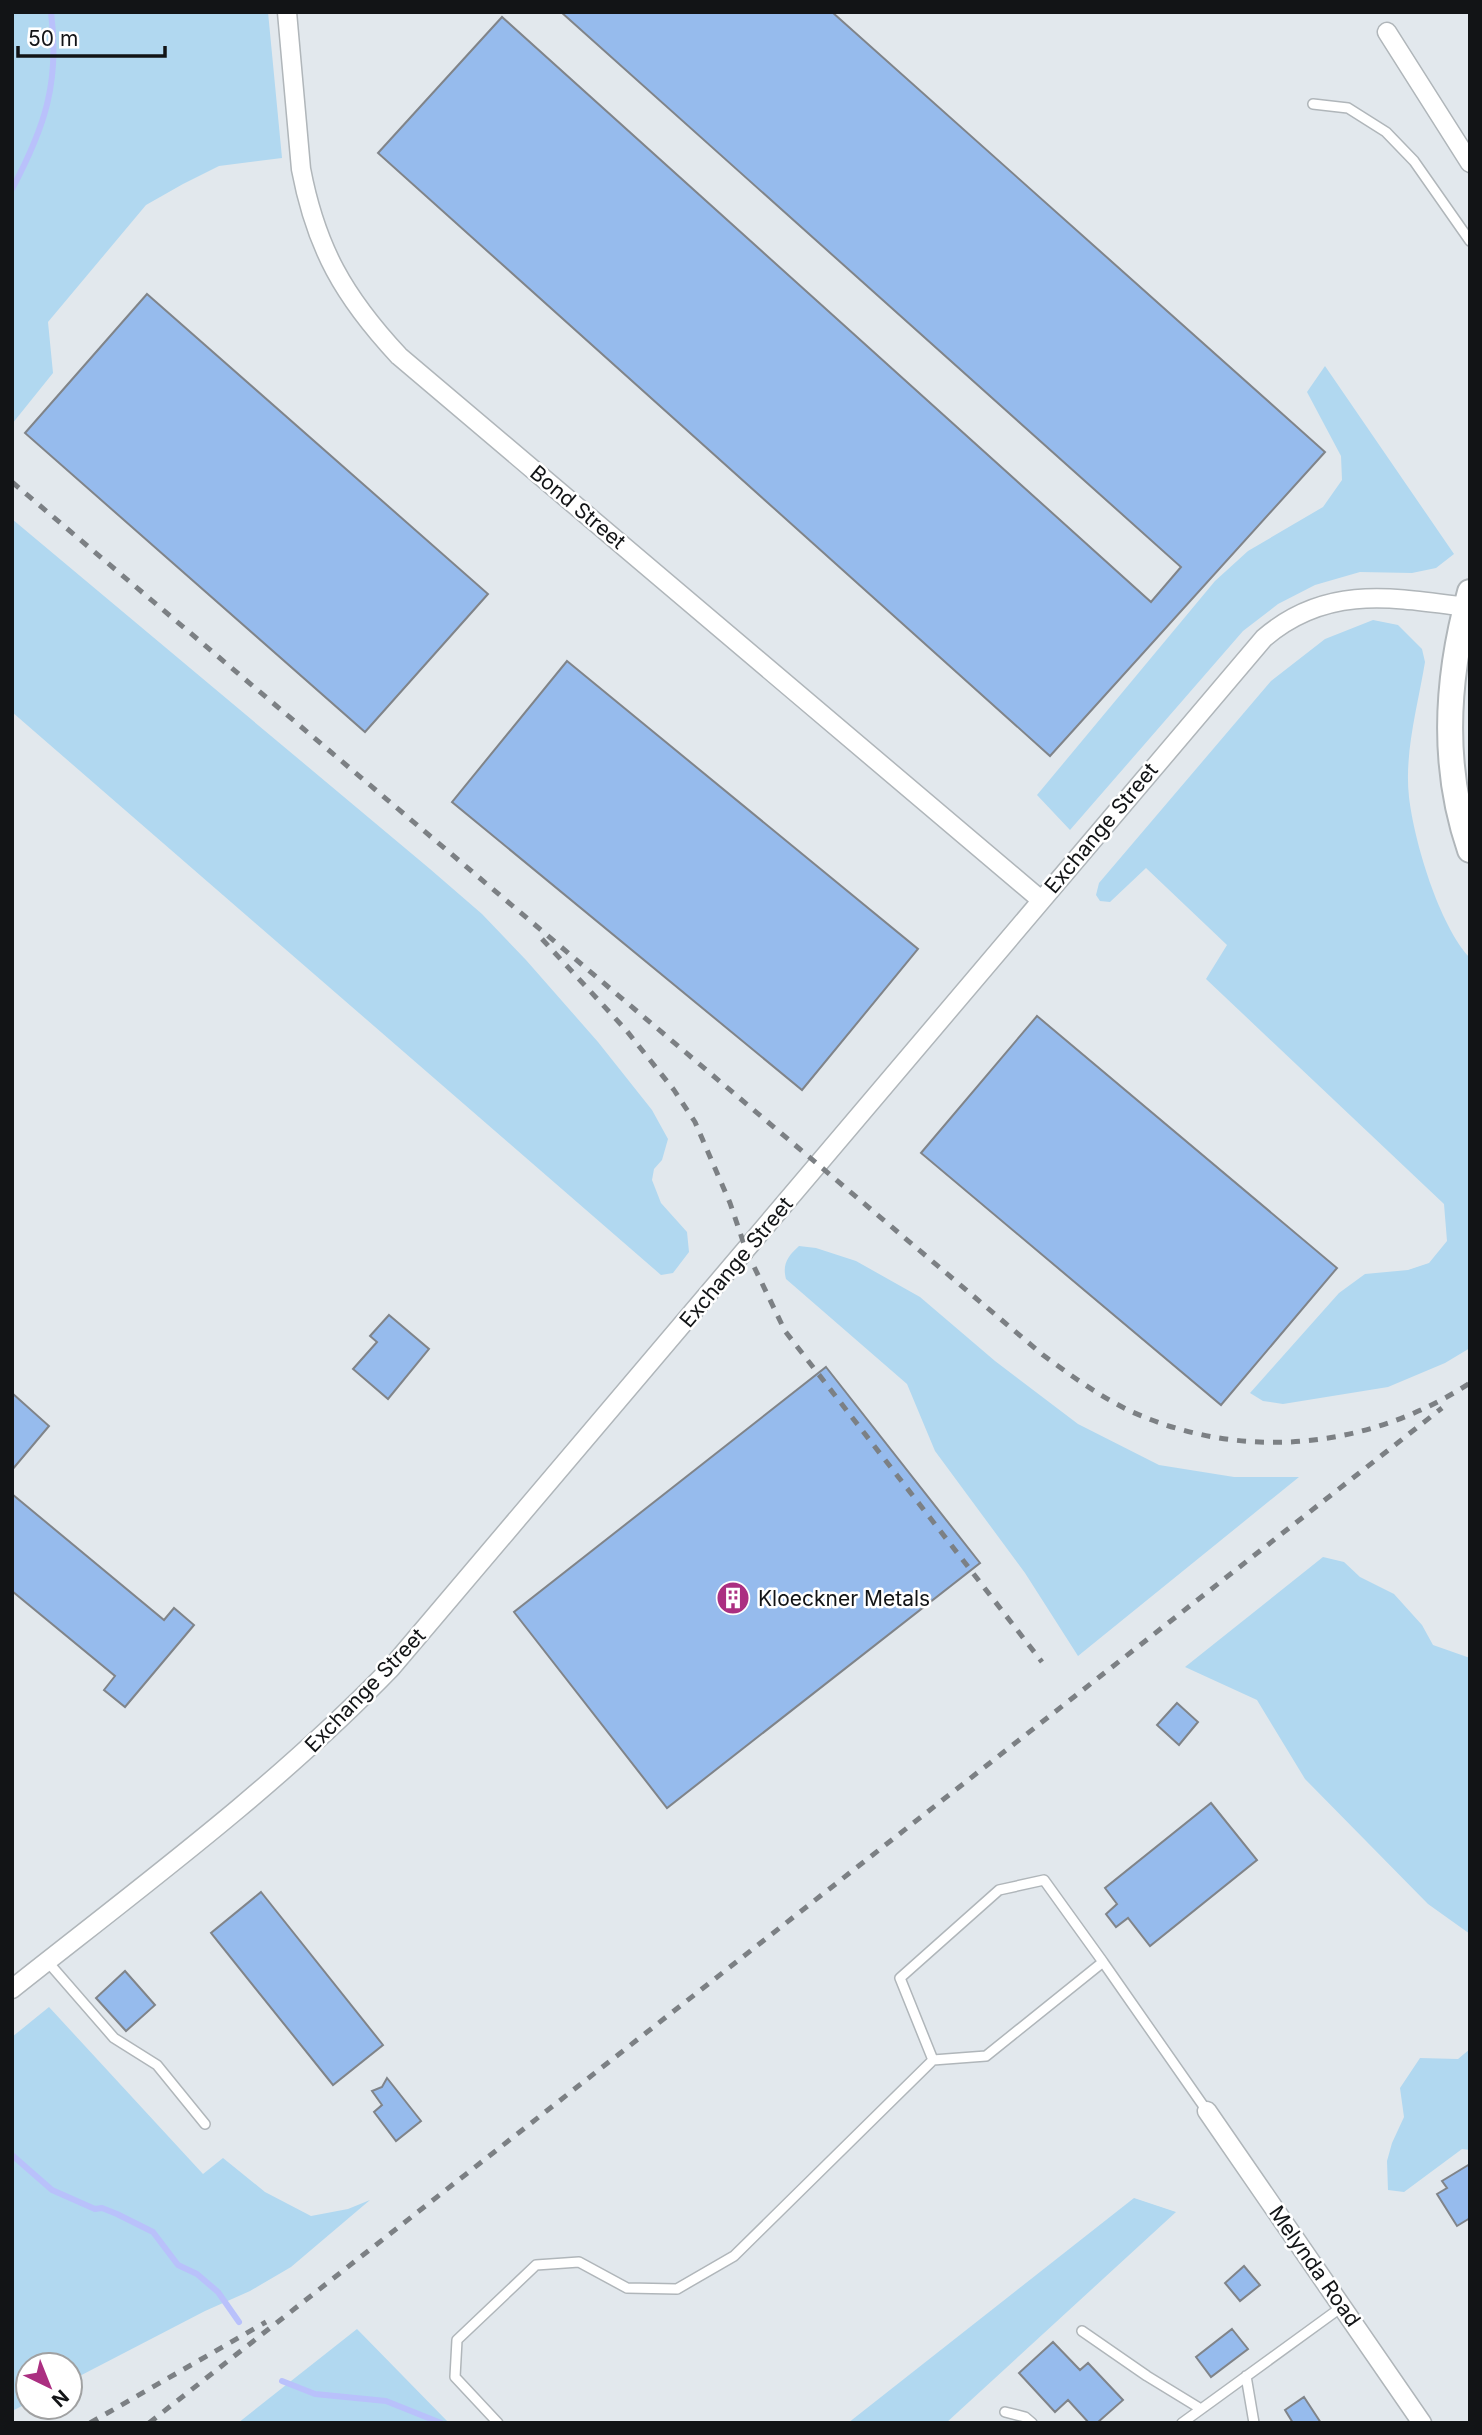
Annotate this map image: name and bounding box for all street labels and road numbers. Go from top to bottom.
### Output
street label: Bond Street [525,460,631,554]
street label: Exchange Street [1039,758,1163,898]
street label: Exchange Street [674,1192,798,1332]
street label: Exchange Street [300,1623,431,1757]
street label: Melynda Road [1264,2201,1366,2331]

